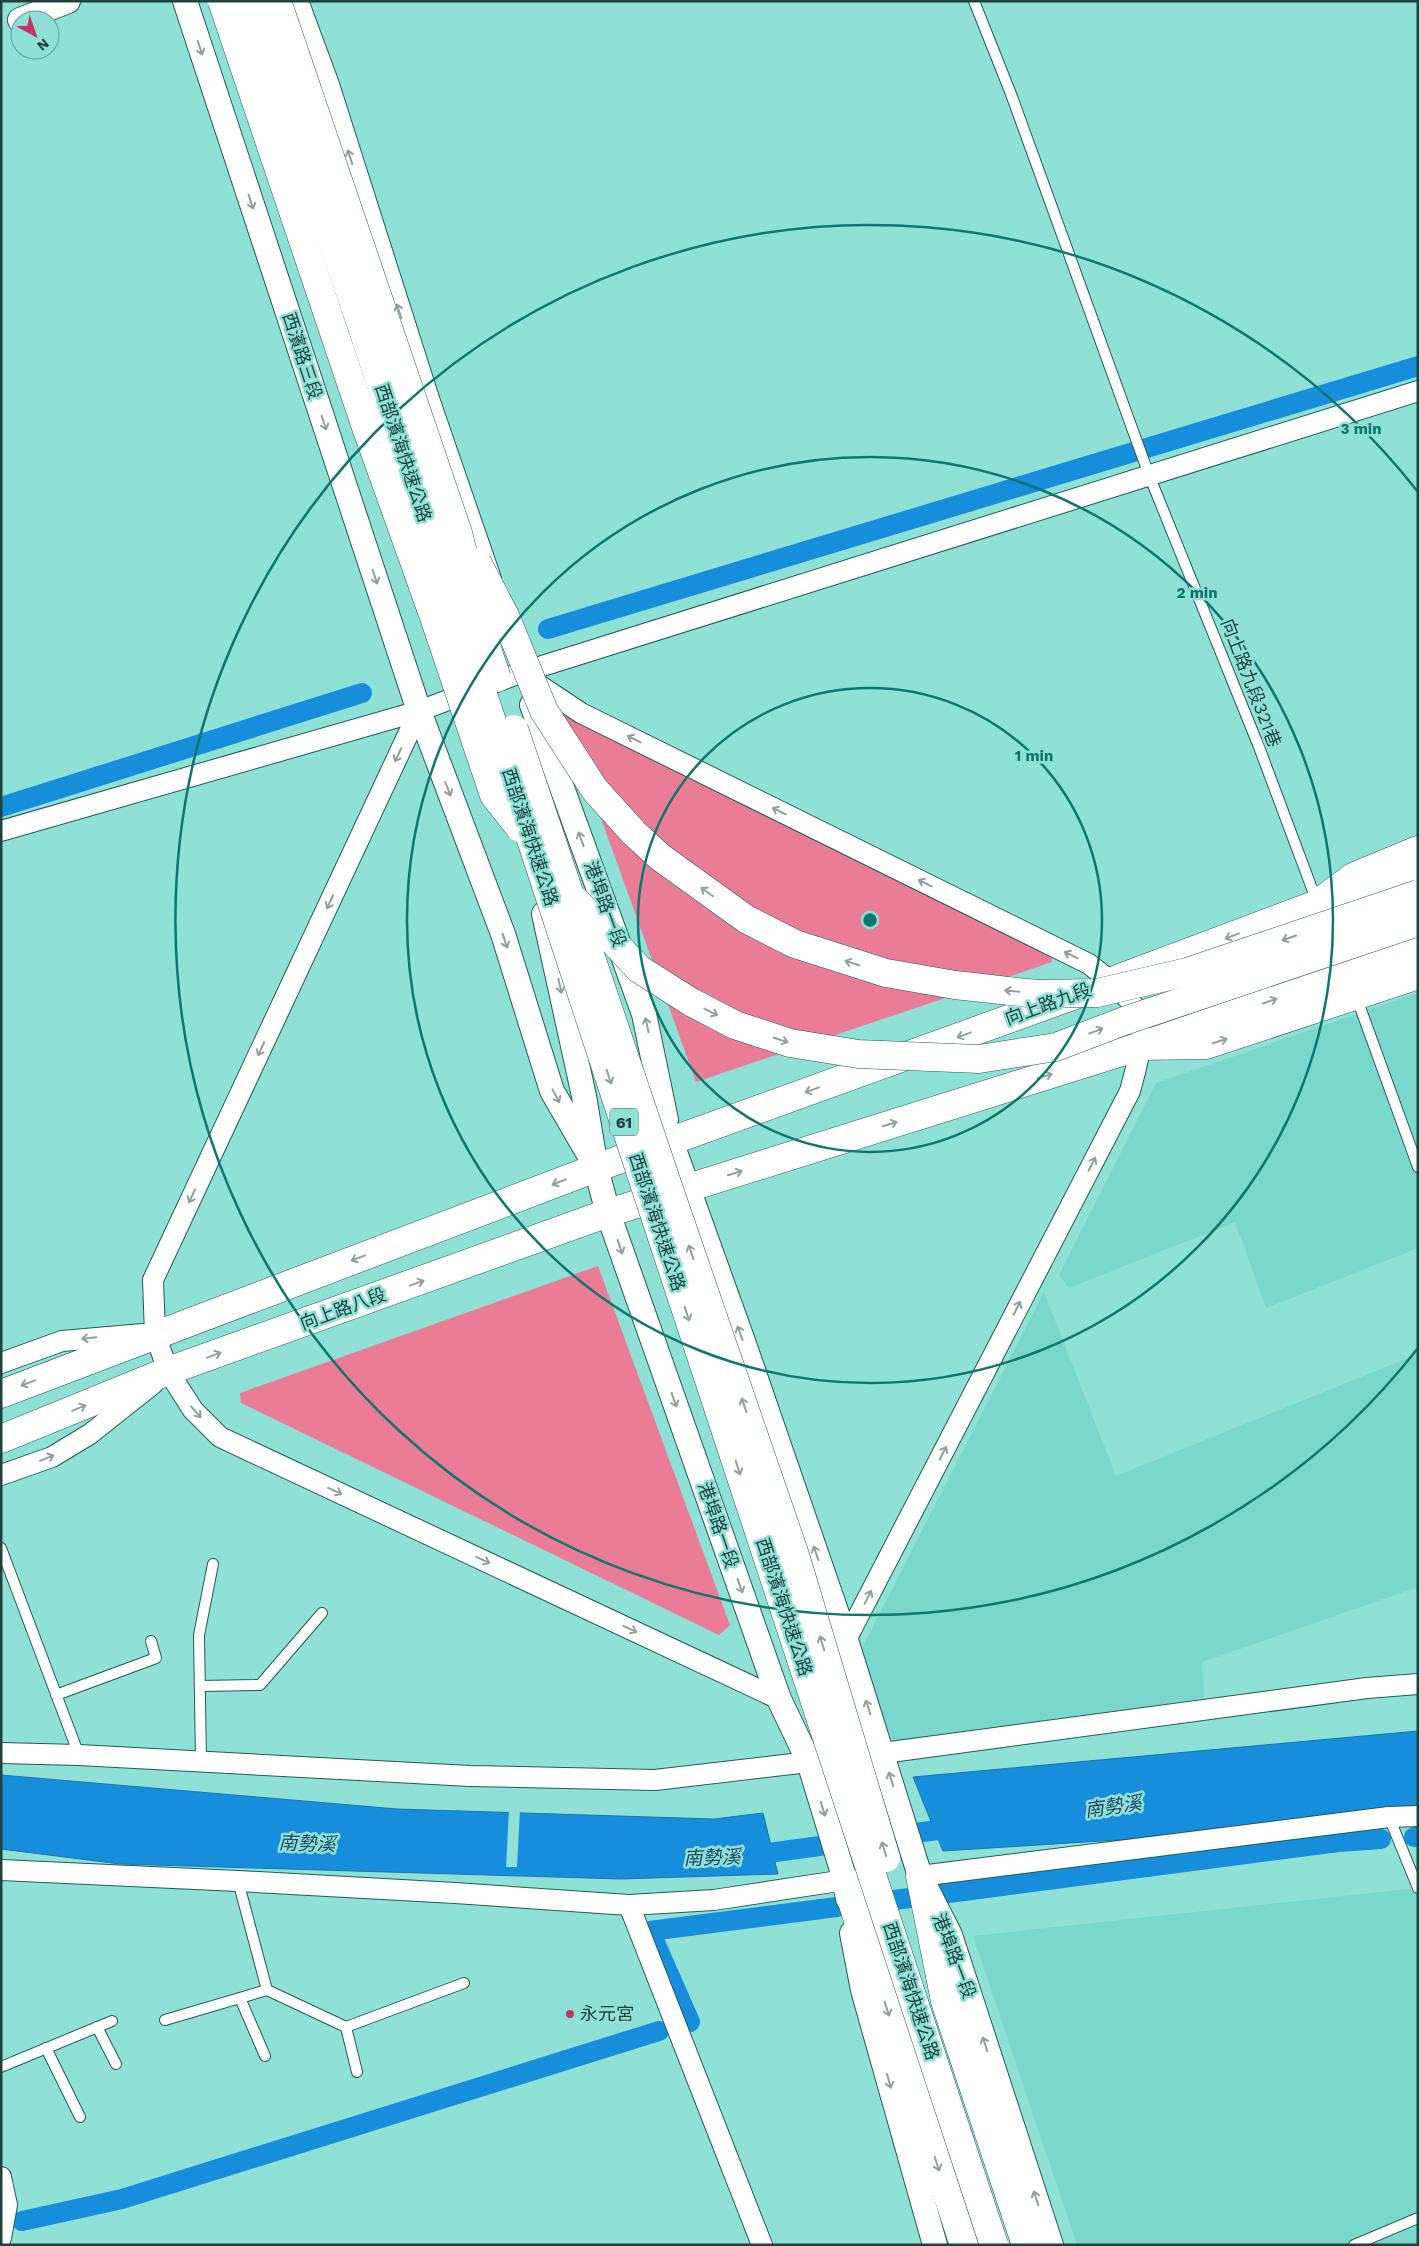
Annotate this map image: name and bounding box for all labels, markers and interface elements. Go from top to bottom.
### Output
north arrow [10,10,60,60]
text: N [34,35,52,54]
one-way arrow [196,39,205,55]
one-way arrow [344,149,354,165]
one-way arrow [247,194,256,209]
one-way arrow [394,304,404,320]
street label: 西濱路三段 [279,310,326,402]
street label: 西部濱海快速公路 [371,381,436,525]
one-way arrow [320,414,329,430]
text: 3 min [1341,420,1381,438]
one-way arrow [371,569,380,584]
text: 2 min [1176,584,1218,602]
street label: 向上路九段321巷 [1217,616,1286,750]
one-way arrow [627,734,642,743]
one-way arrow [393,747,403,762]
text: 1 min [1015,747,1053,765]
street label: 西部濱海快速公路 [498,765,563,909]
one-way arrow [444,781,454,796]
one-way arrow [772,806,787,816]
one-way arrow [576,832,585,847]
street label: 港埠路一段 [580,858,631,950]
one-way arrow [918,878,933,887]
one-way arrow [700,887,714,897]
one-way arrow [324,894,334,909]
centre of rings [861,911,879,929]
one-way arrow [1224,932,1240,941]
one-way arrow [501,933,511,949]
one-way arrow [1281,934,1297,943]
one-way arrow [1063,950,1078,960]
one-way arrow [845,957,861,967]
one-way arrow [556,978,565,994]
street label: 向上路九段 [1002,978,1094,1029]
one-way arrow [1004,986,1020,996]
one-way arrow [1262,996,1277,1005]
one-way arrow [704,1008,719,1018]
one-way arrow [641,1017,651,1033]
one-way arrow [1088,1026,1103,1036]
one-way arrow [957,1031,973,1040]
one-way arrow [773,1036,789,1045]
one-way arrow [1211,1036,1227,1045]
one-way arrow [255,1041,265,1056]
one-way arrow [604,1068,614,1084]
one-way arrow [1036,1071,1052,1080]
one-way arrow [804,1086,820,1095]
one-way arrow [551,1088,561,1102]
road number: 61 [610,1108,638,1136]
one-way arrow [881,1119,897,1129]
street label: 西部濱海快速公路 [625,1150,690,1294]
one-way arrow [1088,1157,1097,1172]
one-way arrow [726,1168,742,1177]
one-way arrow [552,1178,567,1187]
one-way arrow [187,1189,197,1204]
one-way arrow [616,1238,625,1254]
one-way arrow [685,1244,695,1260]
one-way arrow [351,1254,366,1263]
one-way arrow [409,1277,424,1287]
street label: 向上路八段 [297,1283,389,1334]
one-way arrow [1012,1301,1022,1316]
one-way arrow [683,1306,692,1321]
one-way arrow [735,1326,744,1341]
one-way arrow [82,1333,98,1343]
one-way arrow [206,1350,222,1359]
one-way arrow [21,1379,36,1389]
one-way arrow [670,1391,679,1407]
one-way arrow [738,1398,748,1414]
one-way arrow [71,1402,86,1412]
one-way arrow [190,1405,201,1418]
one-way arrow [938,1445,948,1460]
one-way arrow [39,1453,54,1462]
one-way arrow [734,1460,743,1476]
street label: 港埠路一段 [694,1479,743,1571]
one-way arrow [327,1487,342,1496]
street label: 西部濱海快速公路 [752,1535,817,1679]
one-way arrow [811,1546,820,1561]
one-way arrow [475,1555,490,1565]
one-way arrow [735,1578,745,1594]
one-way arrow [864,1590,873,1605]
one-way arrow [622,1625,637,1634]
one-way arrow [816,1635,826,1651]
one-way arrow [862,1699,872,1715]
one-way arrow [885,1771,895,1787]
water label: 南勢溪 [1083,1791,1146,1822]
one-way arrow [819,1800,829,1816]
water label: 南勢溪 [278,1831,339,1856]
one-way arrow [878,1841,888,1857]
water label: 南勢溪 [683,1845,744,1870]
street label: 港埠路一段 [929,1910,980,2002]
street label: 西部濱海快速公路 [879,1919,944,2063]
one-way arrow [883,2001,892,2016]
place label: 永元宮 [580,2003,634,2024]
marker: 永元宮 [564,2008,576,2020]
one-way arrow [980,2036,990,2052]
one-way arrow [884,2072,894,2088]
one-way arrow [933,2155,943,2171]
one-way arrow [1030,2191,1040,2207]

